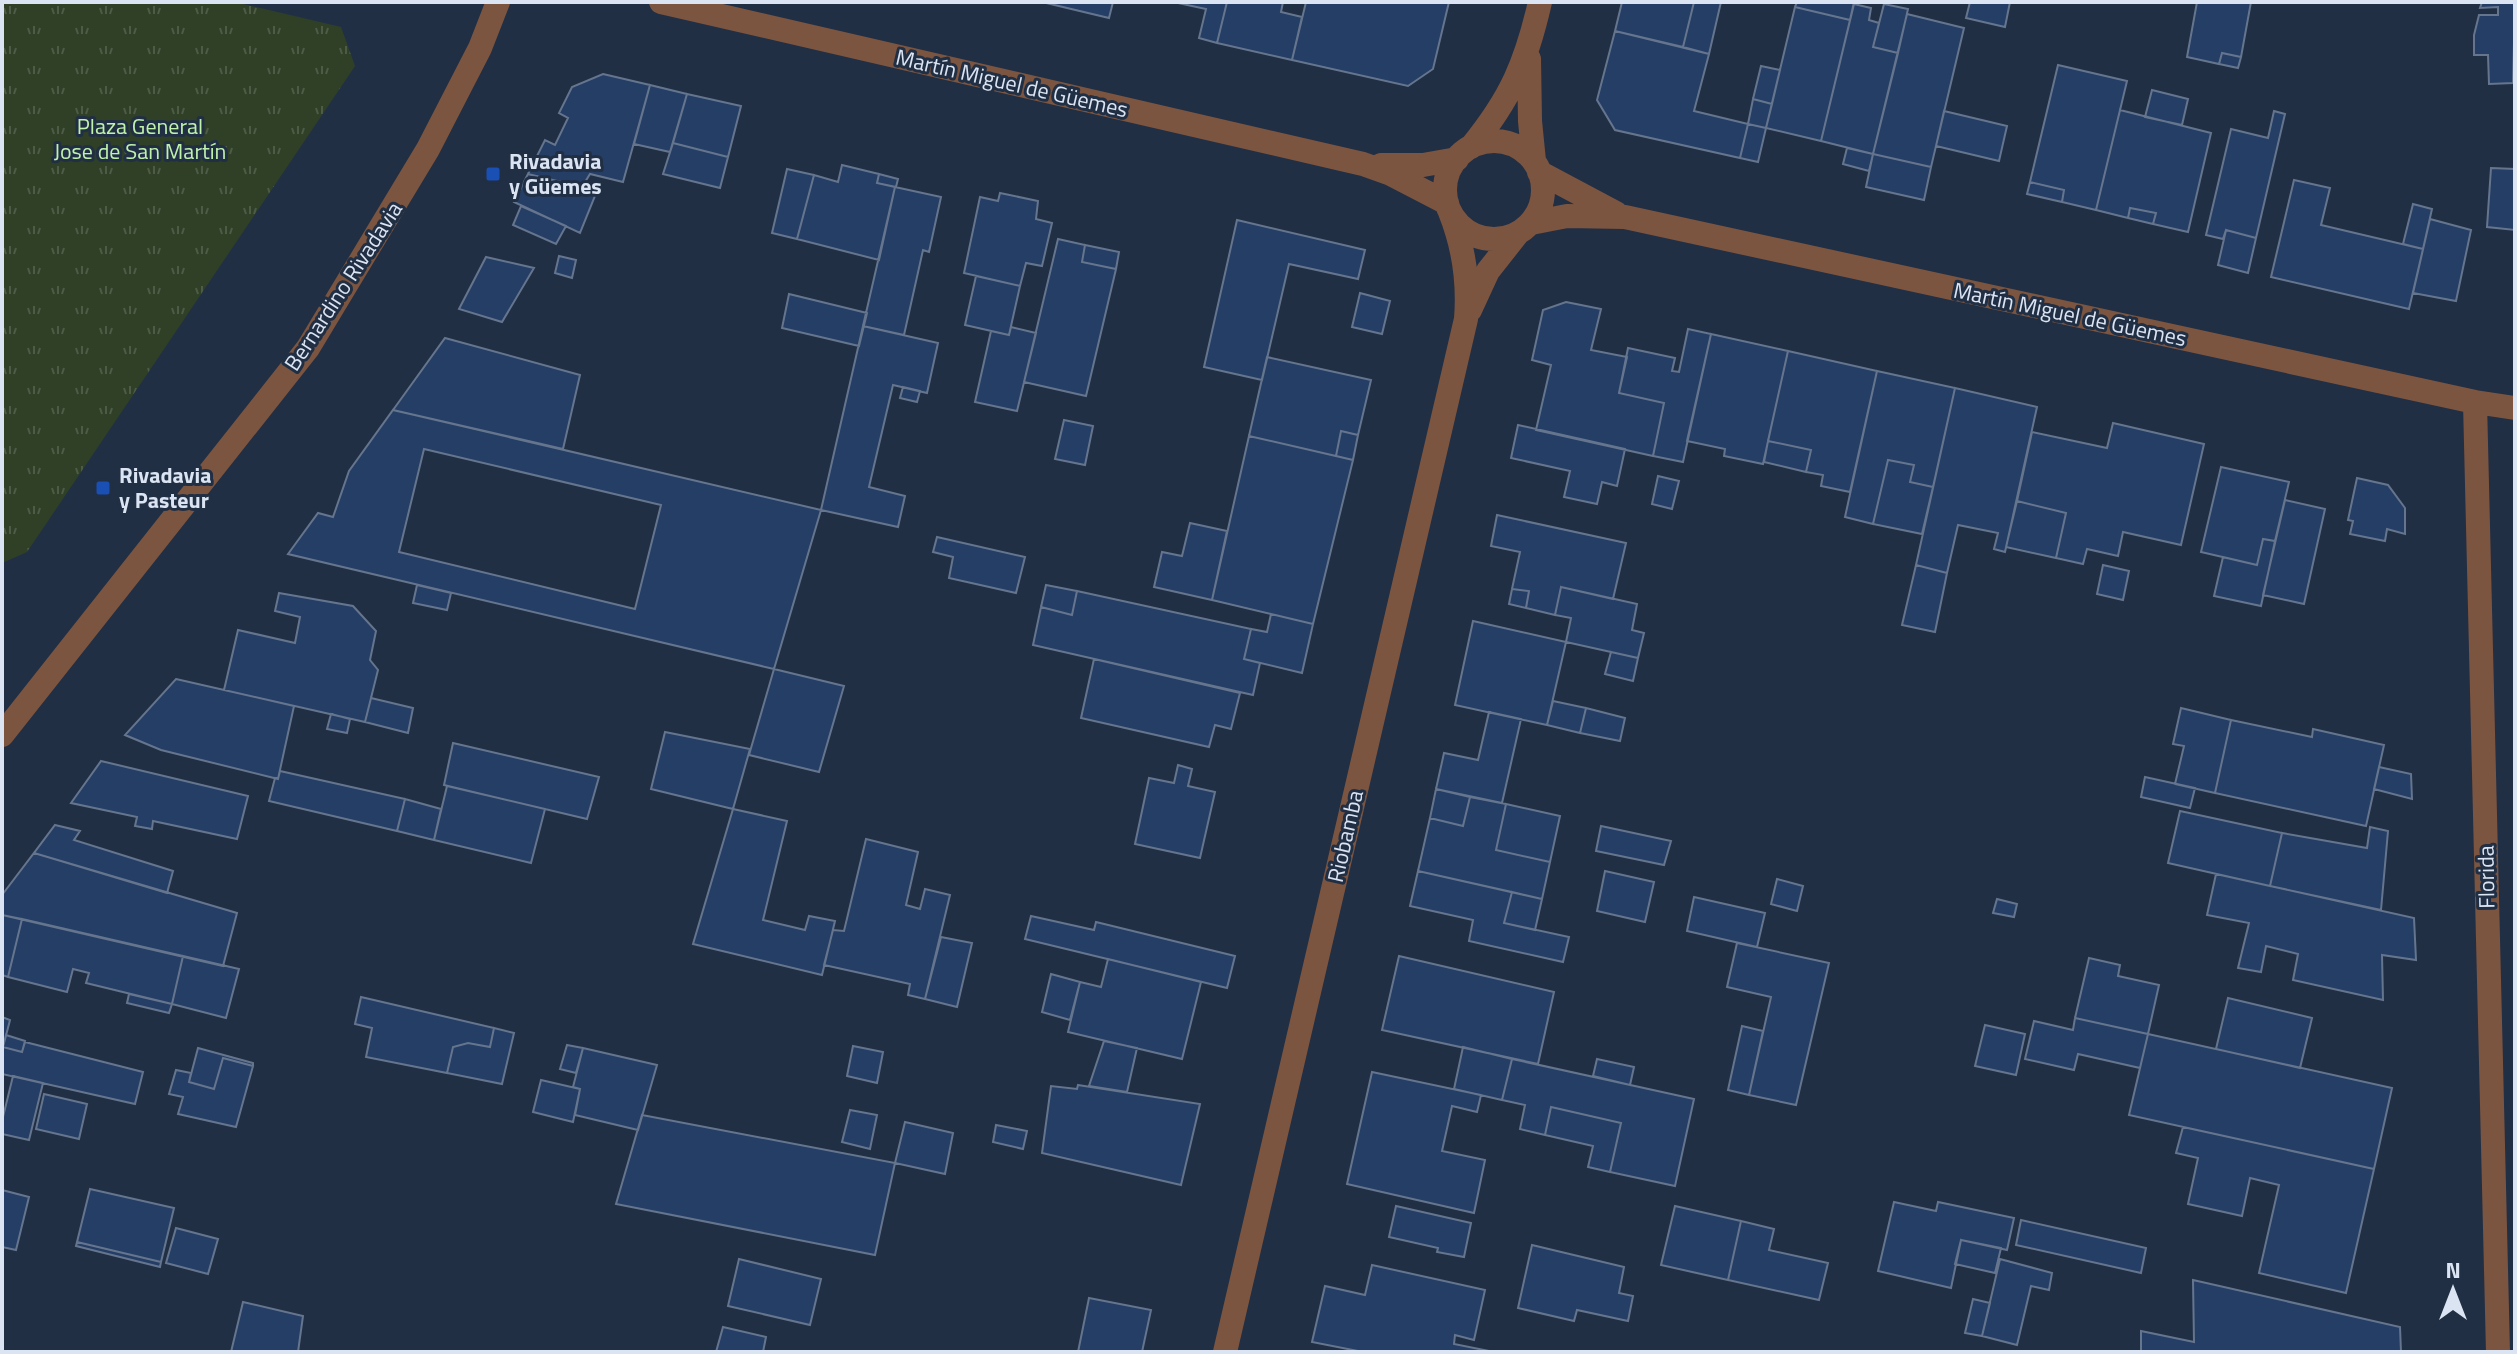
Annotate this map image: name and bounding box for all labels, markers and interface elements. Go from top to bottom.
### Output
street label: Martín Miguel de Güemes [893,40,1131,126]
park label: Plaza General Jose de San Martín [54,109,226,168]
place label: Rivadavia y Güemes [509,144,602,203]
marker: Rivadavia y Güemes [484,165,502,183]
street label: Bernardino Rivadavia [275,195,411,377]
street label: Martín Miguel de Güemes [1950,273,2190,355]
place label: Rivadavia y Pasteur [119,458,211,517]
marker: Rivadavia y Pasteur [94,479,112,497]
street label: Riobamba [1318,787,1372,885]
street label: Florida [2468,845,2504,909]
north arrow [2413,1250,2493,1330]
text: N [2445,1253,2461,1287]

